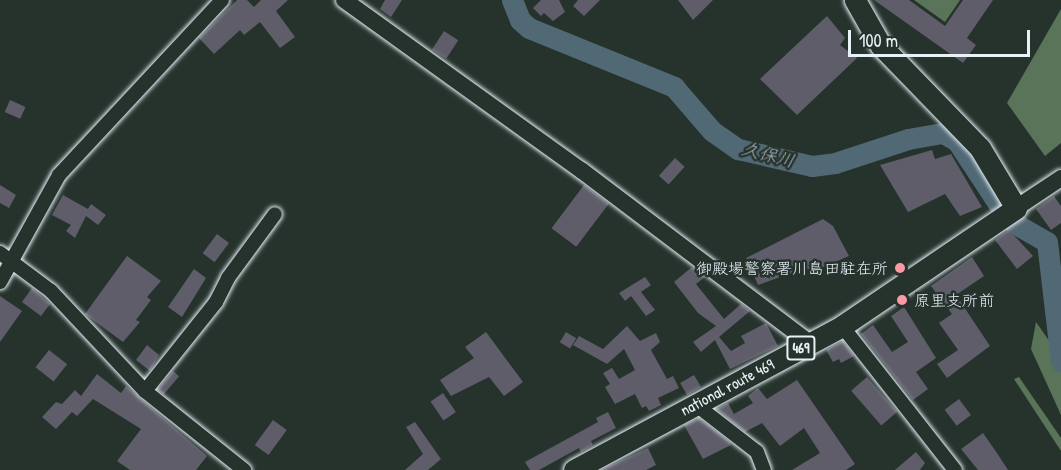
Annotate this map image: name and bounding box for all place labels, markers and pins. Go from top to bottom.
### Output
place label: 御殿場警察署川島田駐在所 [696,258,888,278]
marker: 御殿場警察署川島田駐在所 [893,261,907,275]
place label: 原里支所前 [914,290,994,310]
marker: 原里支所前 [895,293,909,307]

